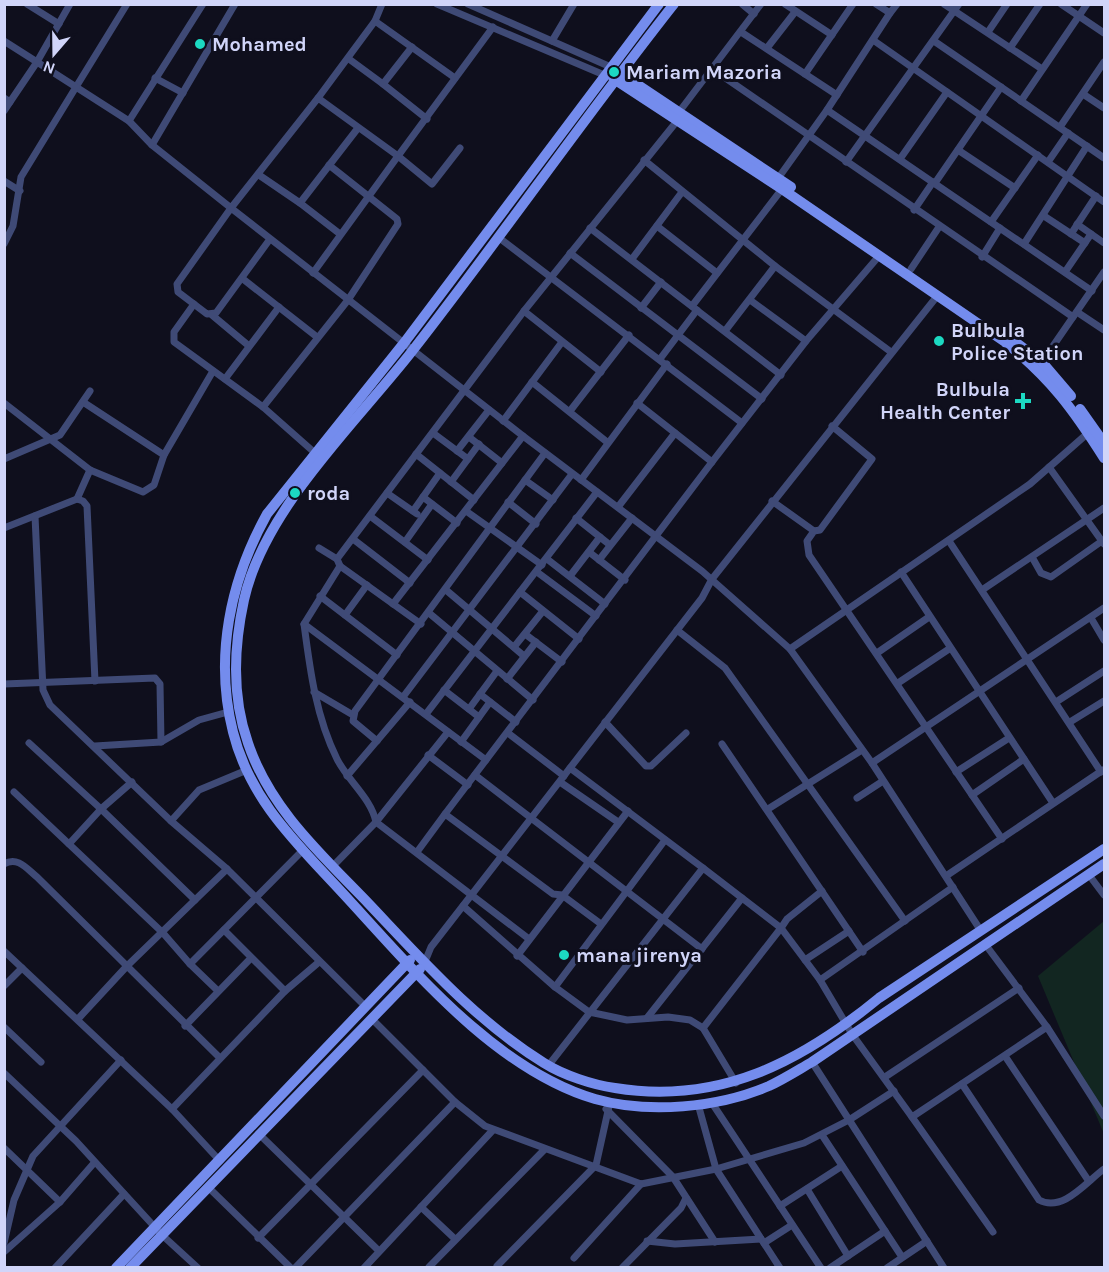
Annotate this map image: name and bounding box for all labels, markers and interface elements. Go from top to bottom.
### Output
north arrow [24,24,84,84]
place label: Mohamed [212,33,307,56]
marker: Mohamed [193,37,207,51]
text: N [40,57,58,79]
place label: Mariam Mazoria [626,61,782,84]
marker: Mariam Mazoria [607,65,621,79]
place label: Bulbula Police Station [951,319,1083,365]
marker: Bulbula Police Station [932,334,946,348]
place label: Bulbula Health Center [880,378,1010,424]
marker: Bulbula Health Center [1014,392,1032,410]
place label: roda [307,482,350,505]
marker: roda [288,486,302,500]
place label: mana jirenya [576,944,702,967]
marker: mana jirenya [557,948,571,962]

